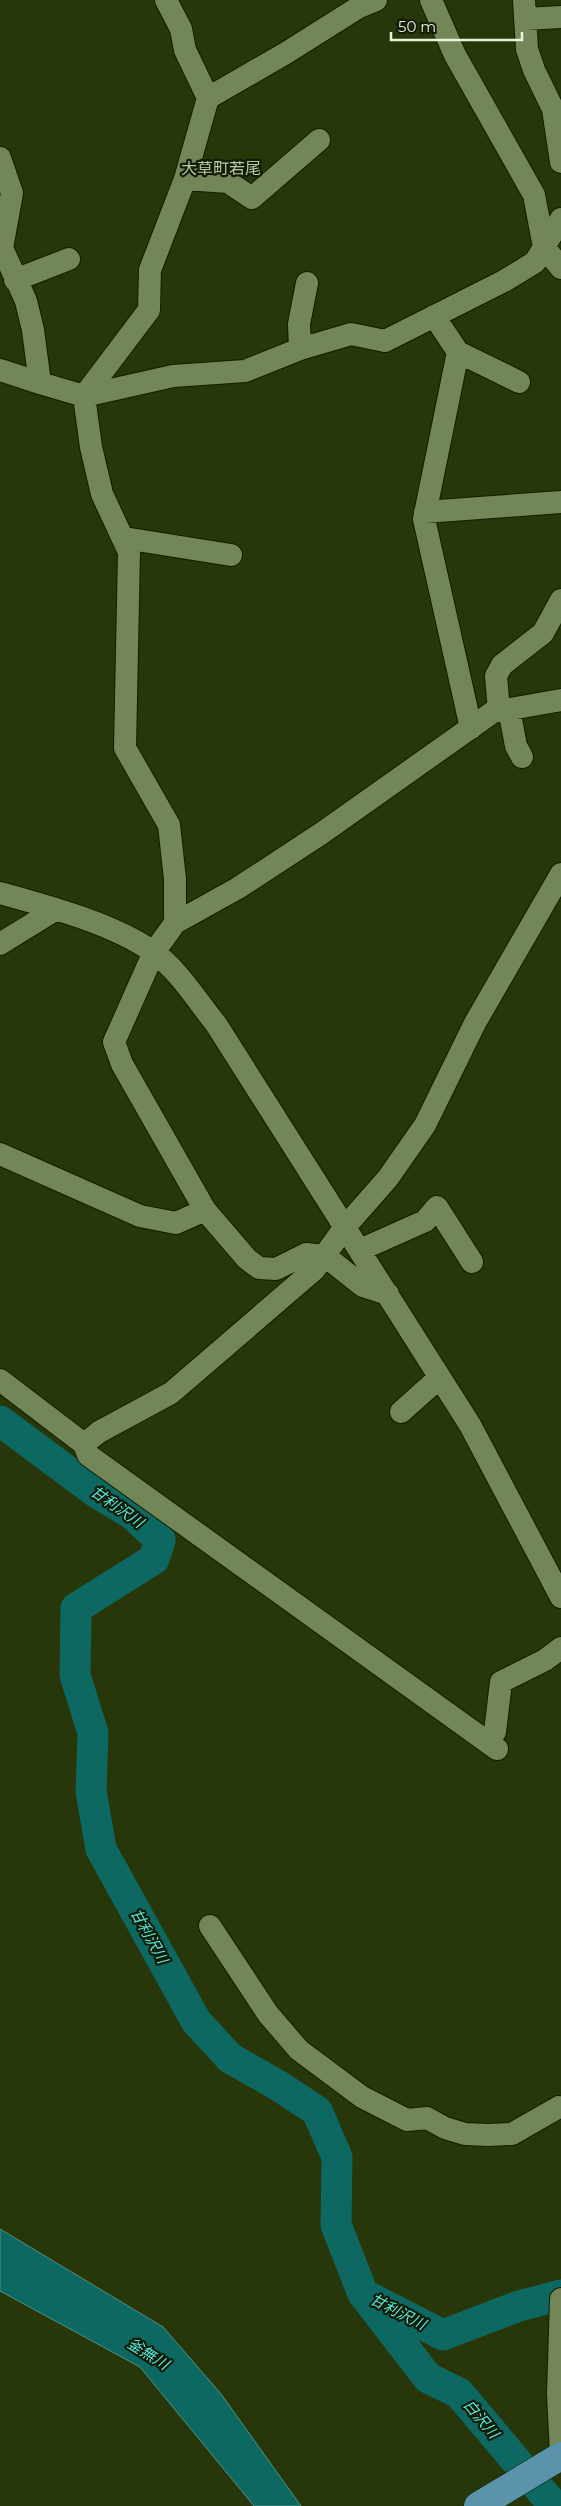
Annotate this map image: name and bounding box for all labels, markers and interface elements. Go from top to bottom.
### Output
scale bar [391,10,522,42]
text: 50 m [398,17,436,36]
district label: 大草町若尾 [181,159,261,178]
water label: 甘利沢川 [87,1482,149,1533]
water label: 甘利沢川 [127,1905,173,1968]
water label: 甘利沢川 [367,2289,431,2335]
water label: 釜無川 [124,2334,174,2375]
water label: 白沢川 [460,2395,504,2444]

